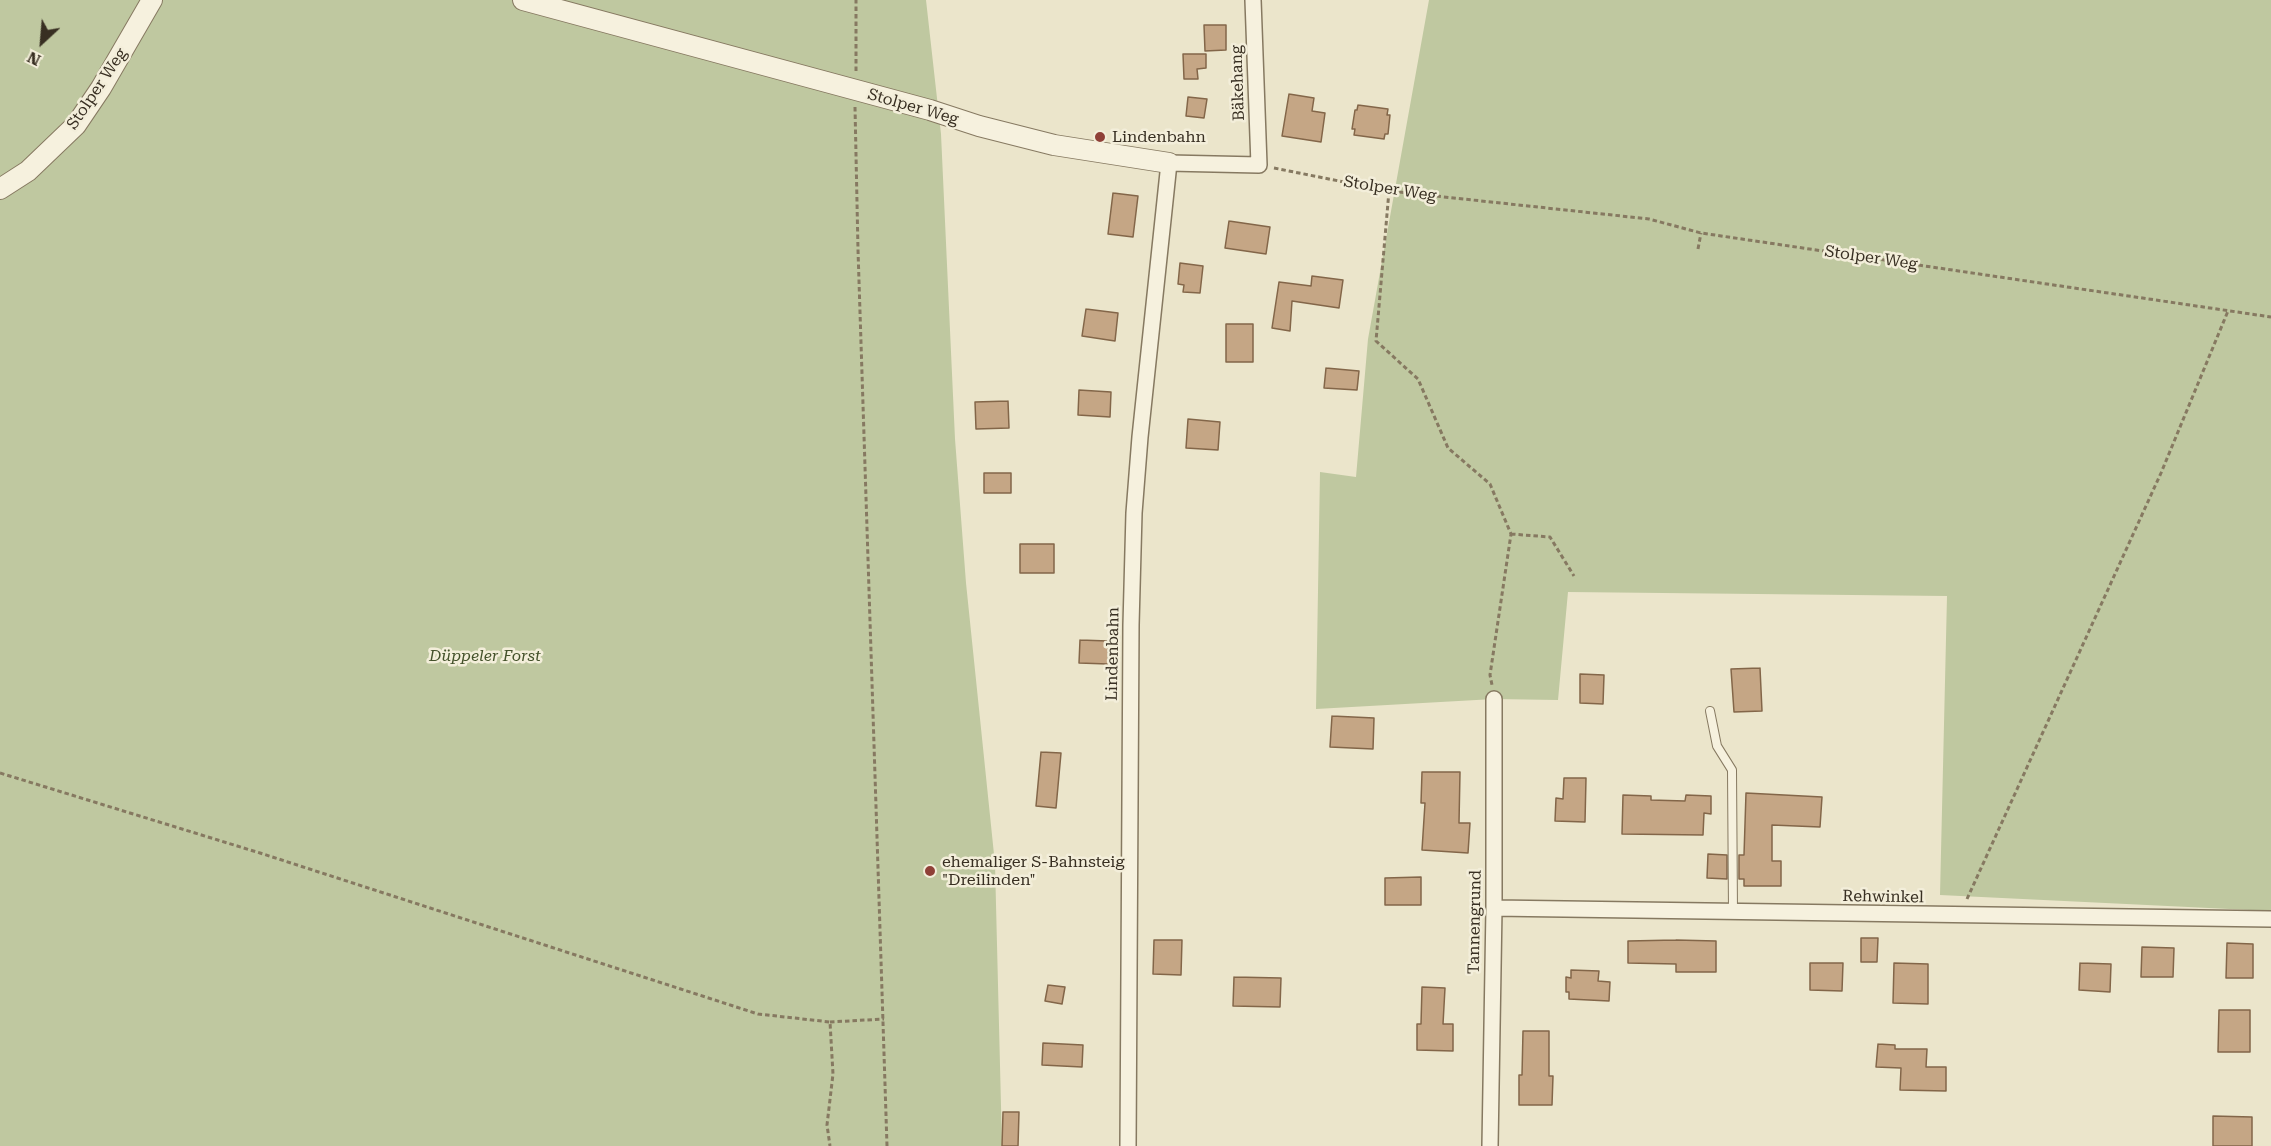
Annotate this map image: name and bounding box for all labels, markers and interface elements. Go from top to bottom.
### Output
north arrow [12,12,72,72]
street label: Stolper Weg [63,45,131,133]
street label: Bäkehang [1227,45,1249,121]
text: N [24,47,44,70]
street label: Stolper Weg [865,85,961,129]
place label: Lindenbahn [1112,127,1206,147]
marker: Lindenbahn [1093,130,1107,144]
street label: Stolper Weg [1342,172,1438,206]
street label: Stolper Weg [1823,242,1919,274]
street label: Lindenbahn [1103,607,1123,701]
park label: Düppeler Forst [429,646,541,666]
place label: ehemaliger S-Bahnsteig "Dreilinden" [942,852,1125,890]
marker: ehemaliger S-Bahnsteig "Dreilinden" [923,864,937,878]
street label: Tannengrund [1464,870,1486,974]
street label: Rehwinkel [1842,887,1924,907]

